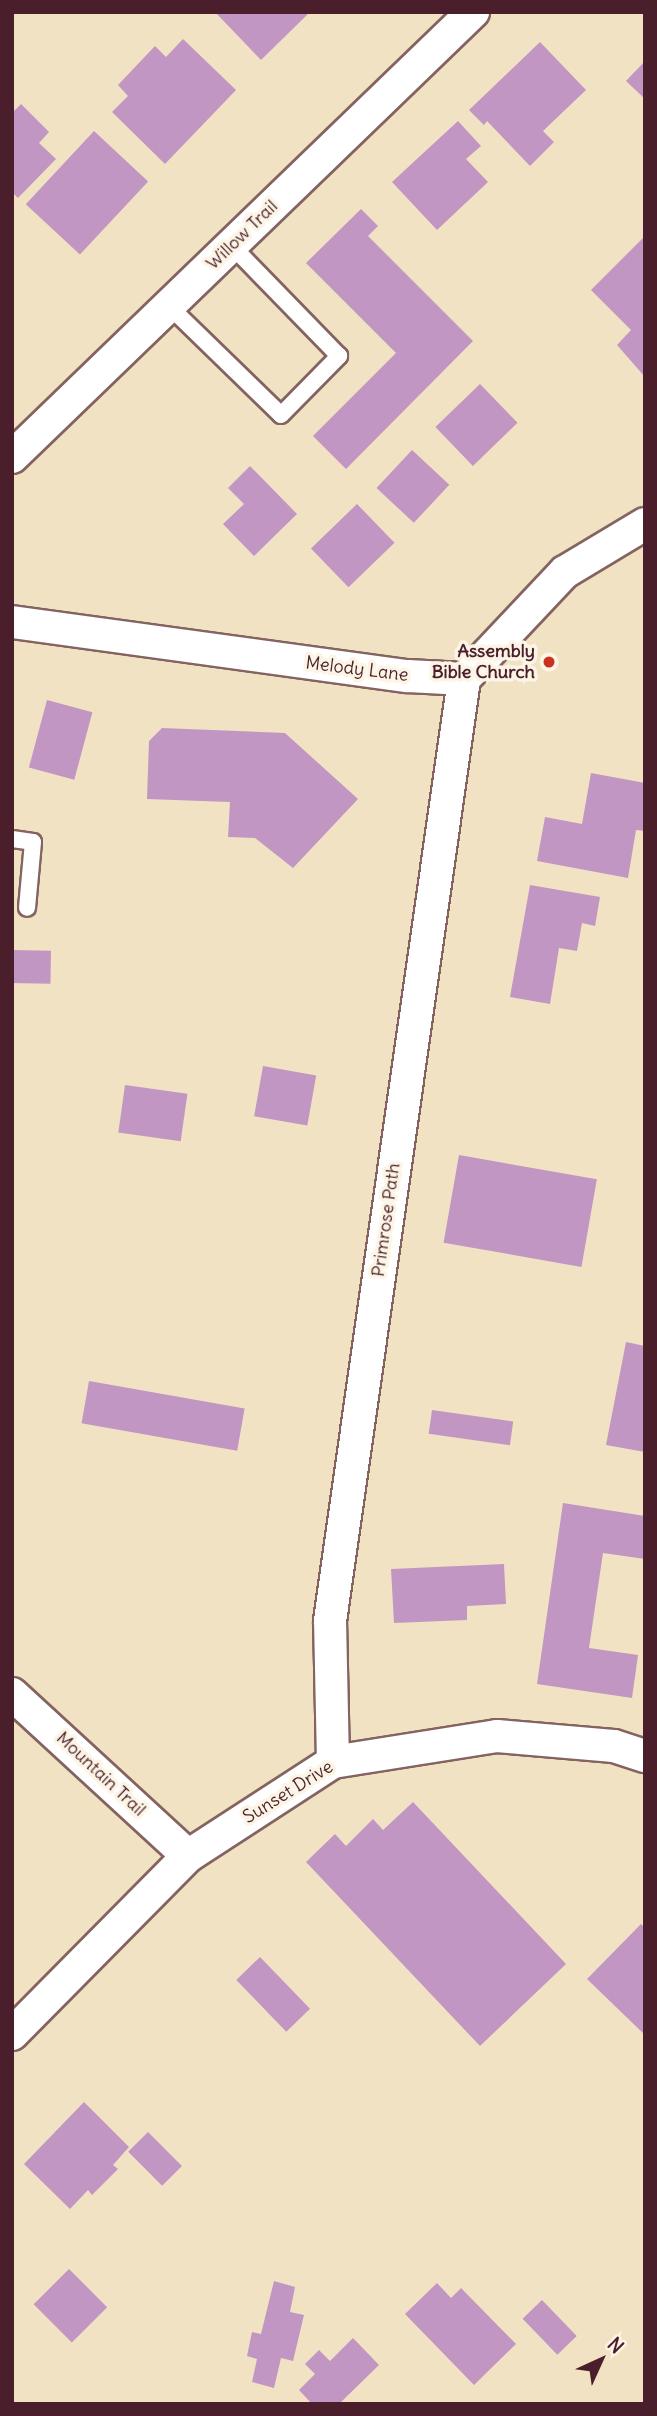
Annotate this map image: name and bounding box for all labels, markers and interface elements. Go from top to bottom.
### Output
street label: Willow Trail [202,196,282,274]
place label: Assembly Bible Church [432,641,535,684]
street label: Melody Lane [304,652,410,686]
marker: Assembly Bible Church [541,654,557,670]
street label: Primrose Path [367,1162,405,1278]
street label: Mountain Trail [52,1727,150,1821]
street label: Sunset Drive [239,1756,337,1828]
north arrow [566,2325,636,2395]
text: N [603,2332,629,2358]

